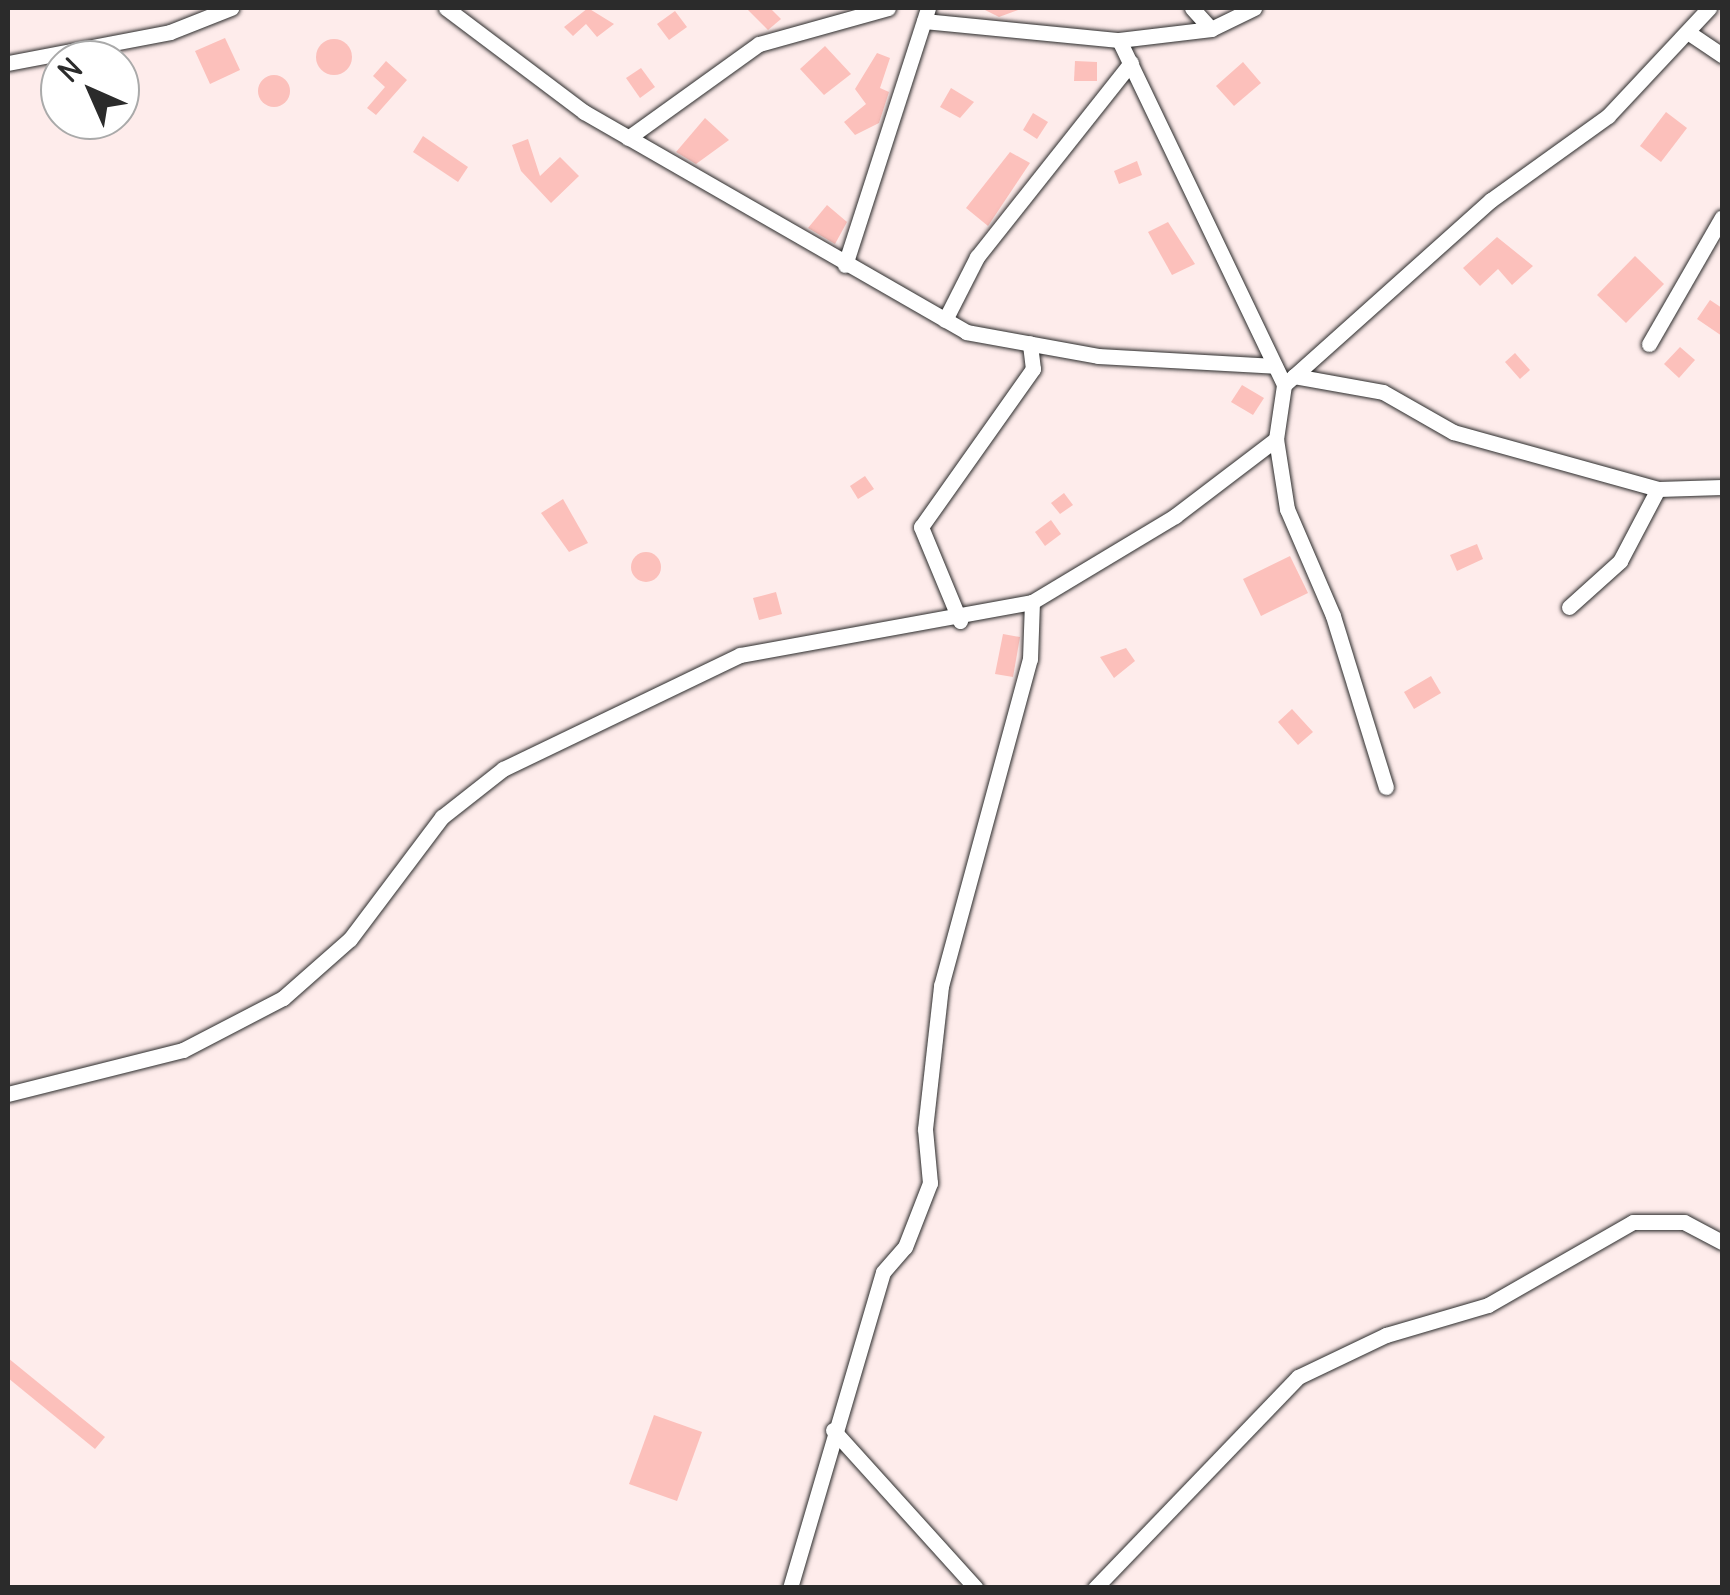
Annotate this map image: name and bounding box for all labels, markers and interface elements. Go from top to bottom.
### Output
north arrow [40,40,140,140]
text: N [51,51,90,90]

